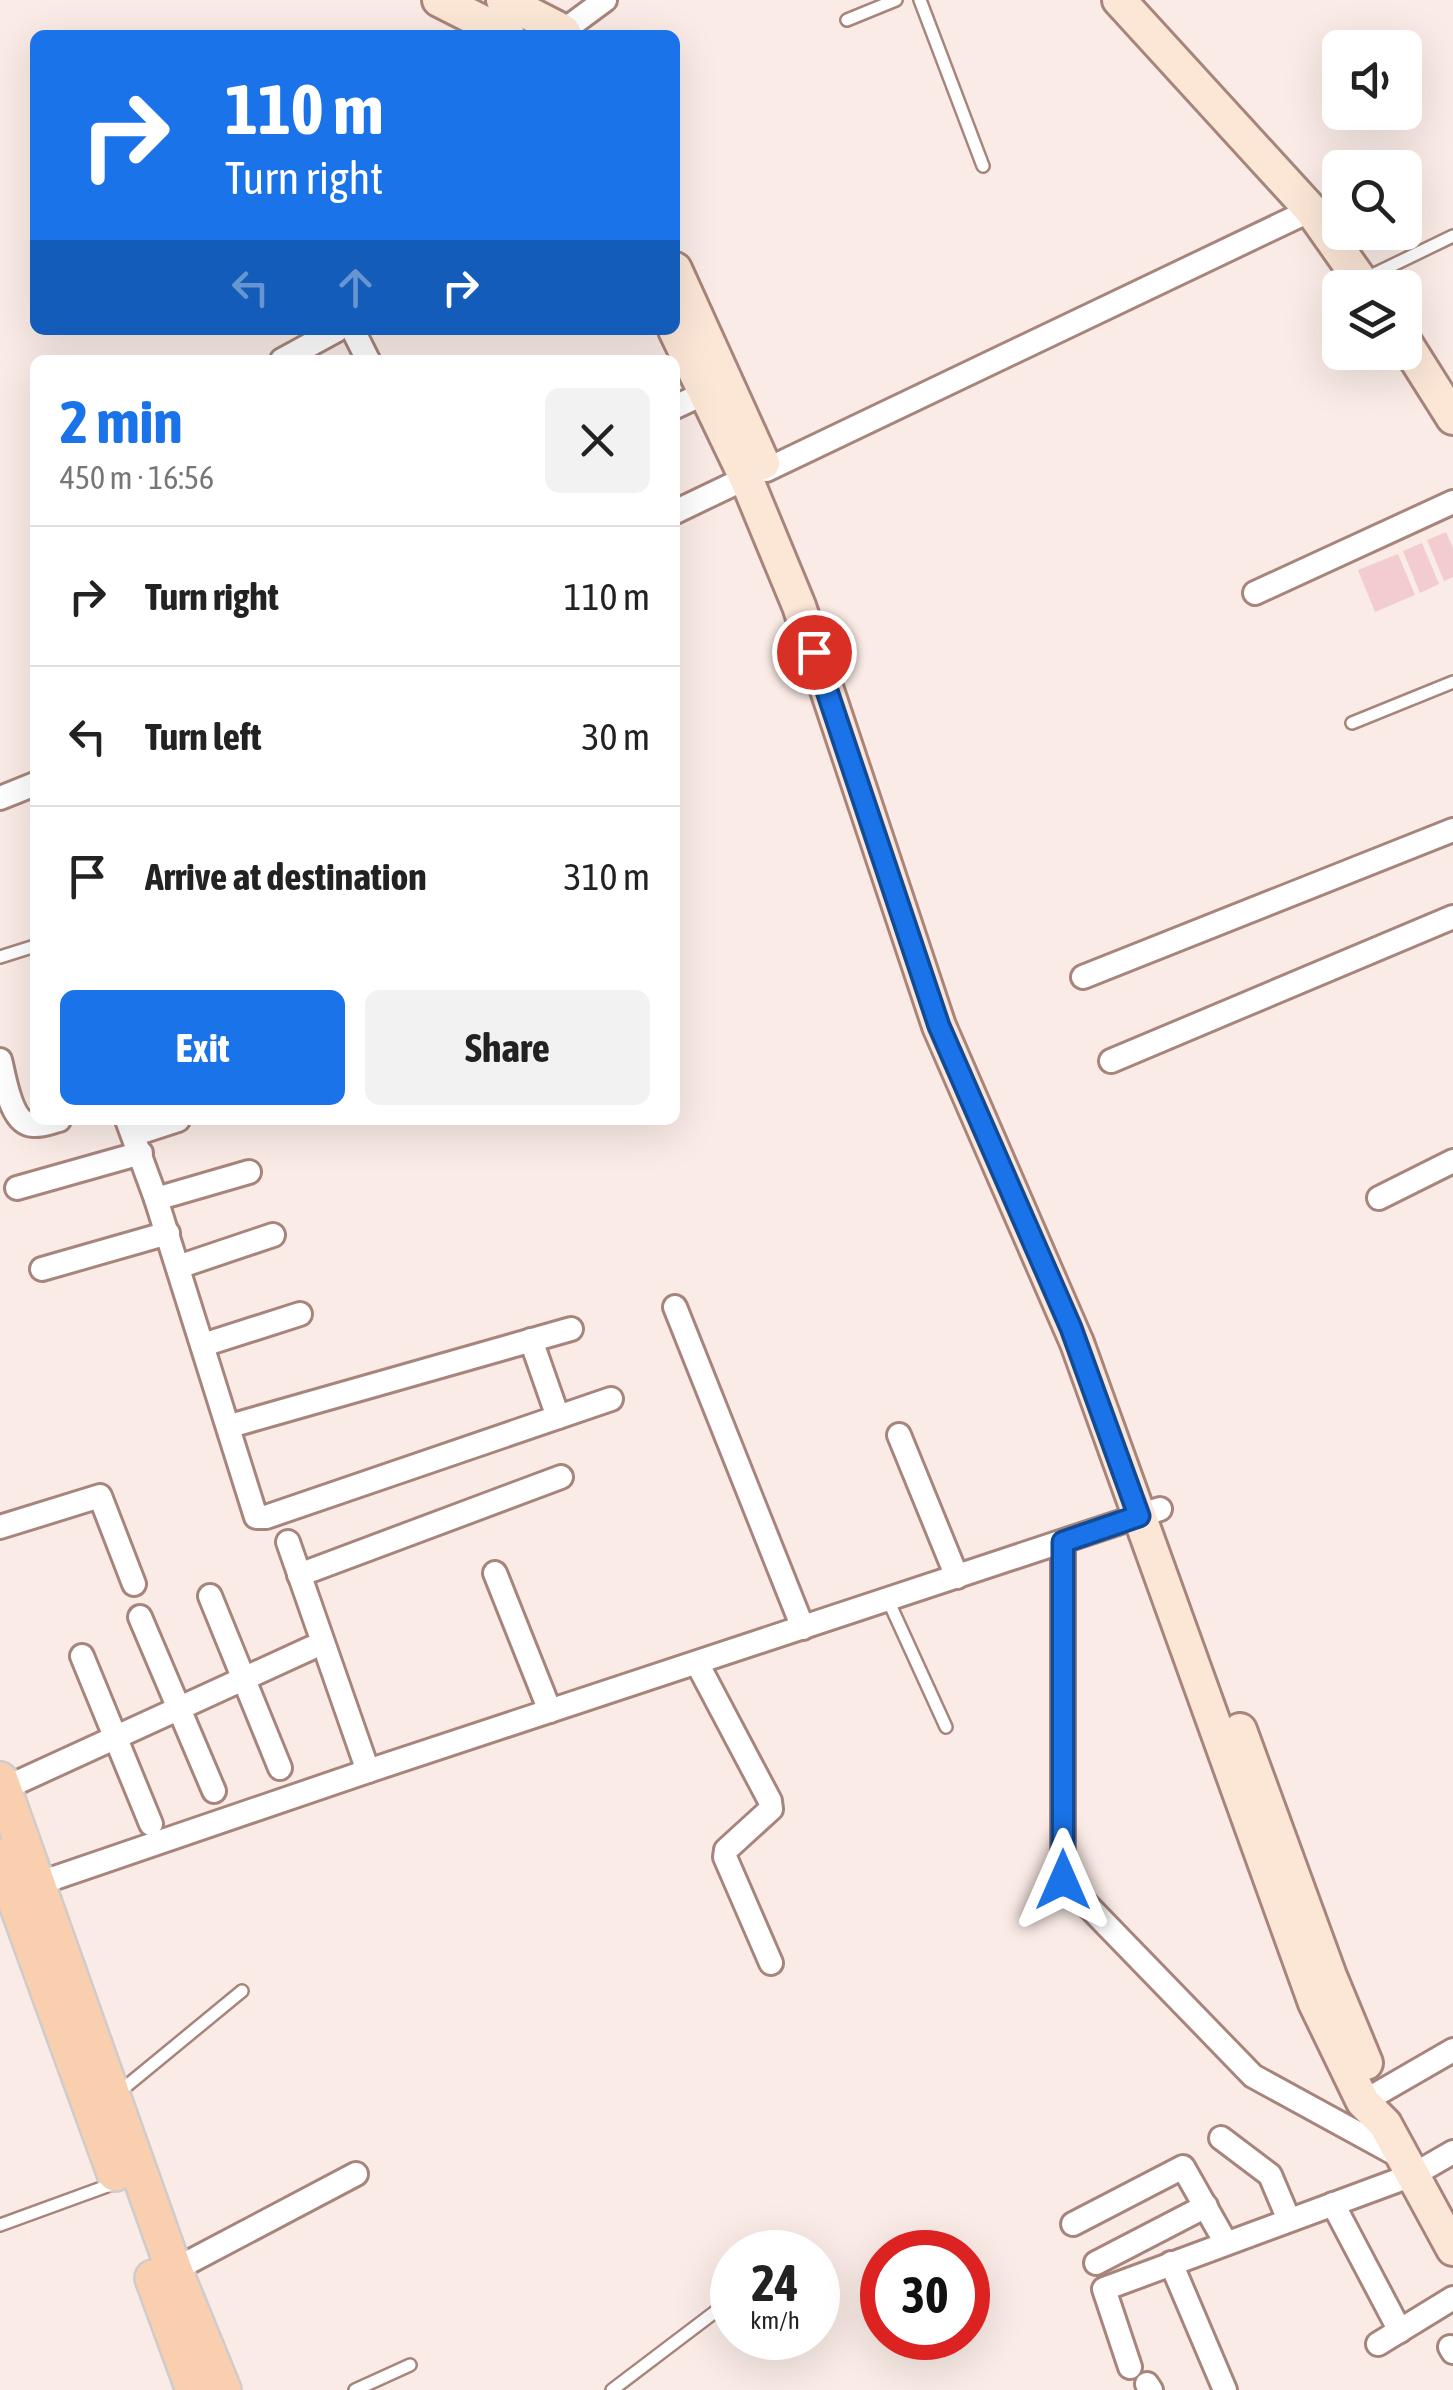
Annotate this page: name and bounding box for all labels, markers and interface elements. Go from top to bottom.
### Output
map controls [1322,30,1422,370]
button: sound [1322,30,1422,130]
text: 110 m [225,69,384,149]
icon: right [60,70,190,200]
button: search [1322,150,1422,250]
text: Turn right [225,152,383,204]
icon: left [223,260,278,315]
icon: ahead [328,260,383,315]
icon: right [433,260,488,315]
button: layers [1322,270,1422,370]
text: 2 min [60,387,183,456]
button: close [545,388,650,493]
text: 450 m · 16:56 [60,459,214,496]
icon: right [60,569,115,624]
text: Turn right [145,575,279,618]
text: 110 m [564,575,650,618]
pin [772,610,857,695]
icon: arrive [787,625,842,680]
icon: left [60,709,115,764]
text: Turn left [145,715,261,758]
text: 30 m [582,715,650,758]
icon: arrive [60,849,115,904]
text: Arrive at destination [145,855,427,898]
text: 310 m [564,855,650,898]
button: Exit [60,990,345,1105]
button: Share [365,990,650,1105]
position arrow [1011,1828,1115,1932]
speed limit sign: 30 [860,2230,990,2360]
text: 24 [751,2254,798,2312]
text: km/h [750,2306,800,2334]

